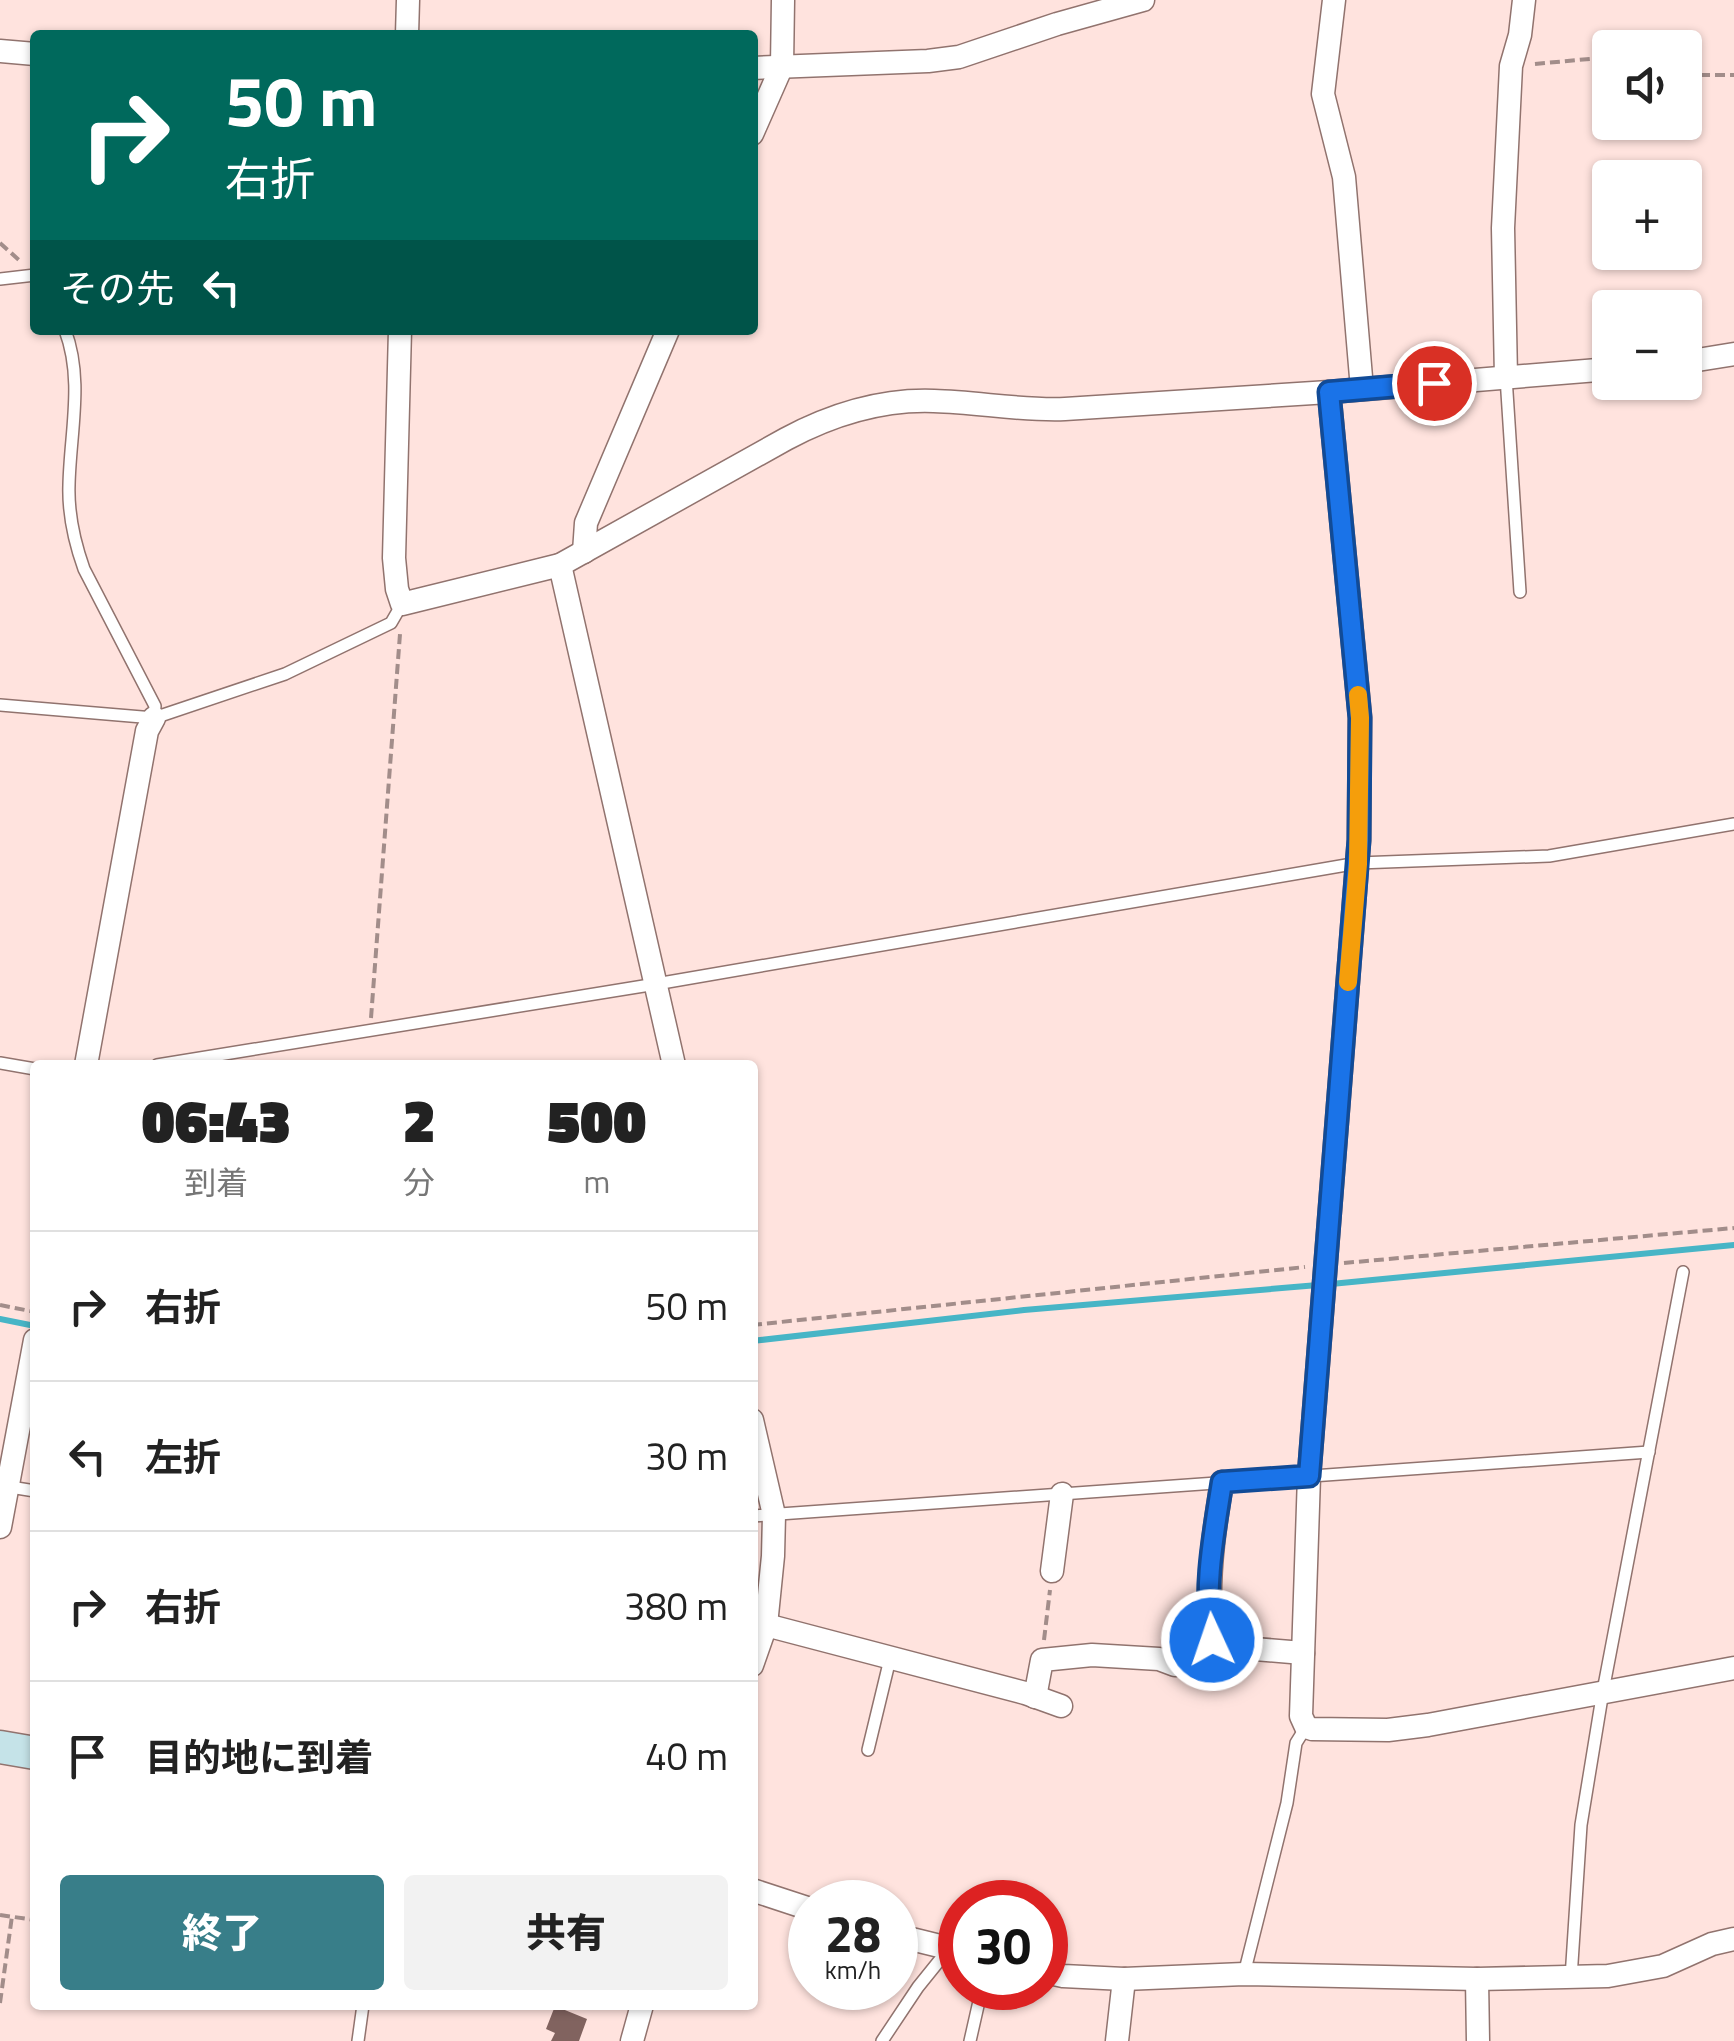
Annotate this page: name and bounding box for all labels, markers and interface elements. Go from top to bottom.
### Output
map controls [1592,30,1702,400]
button: sound [1592,30,1702,140]
text: 50 m [225,47,378,153]
icon: right [60,70,190,200]
text: 右折 [225,144,315,212]
button: + [1592,160,1702,270]
text: その先 [60,259,174,317]
icon: left [194,260,249,315]
button: − [1592,290,1702,400]
pin [1392,341,1477,426]
icon: arrive [1407,356,1462,411]
text: 06:43 [142,1074,291,1165]
text: 2 [403,1074,436,1165]
text: 500 [547,1074,646,1165]
text: m [583,1157,610,1205]
text: 到着 [184,1158,248,1206]
text: 分 [403,1158,435,1206]
text: 50 m [645,1277,728,1335]
text: 右折 [145,1278,221,1336]
icon: right [60,1279,115,1334]
text: 30 m [645,1427,728,1485]
text: 左折 [145,1428,221,1486]
icon: left [60,1429,115,1484]
text: 380 m [624,1577,728,1635]
text: 右折 [145,1578,221,1636]
icon: right [60,1579,115,1634]
position arrow [1160,1588,1264,1692]
text: 40 m [645,1727,728,1785]
text: 目的地に到着 [145,1728,373,1786]
icon: arrive [60,1729,115,1784]
button: 終了 [60,1875,384,1990]
button: 共有 [404,1875,728,1990]
speed limit sign: 30 [938,1880,1068,2010]
text: 28 [825,1895,881,1971]
text: km/h [825,1951,881,1989]

